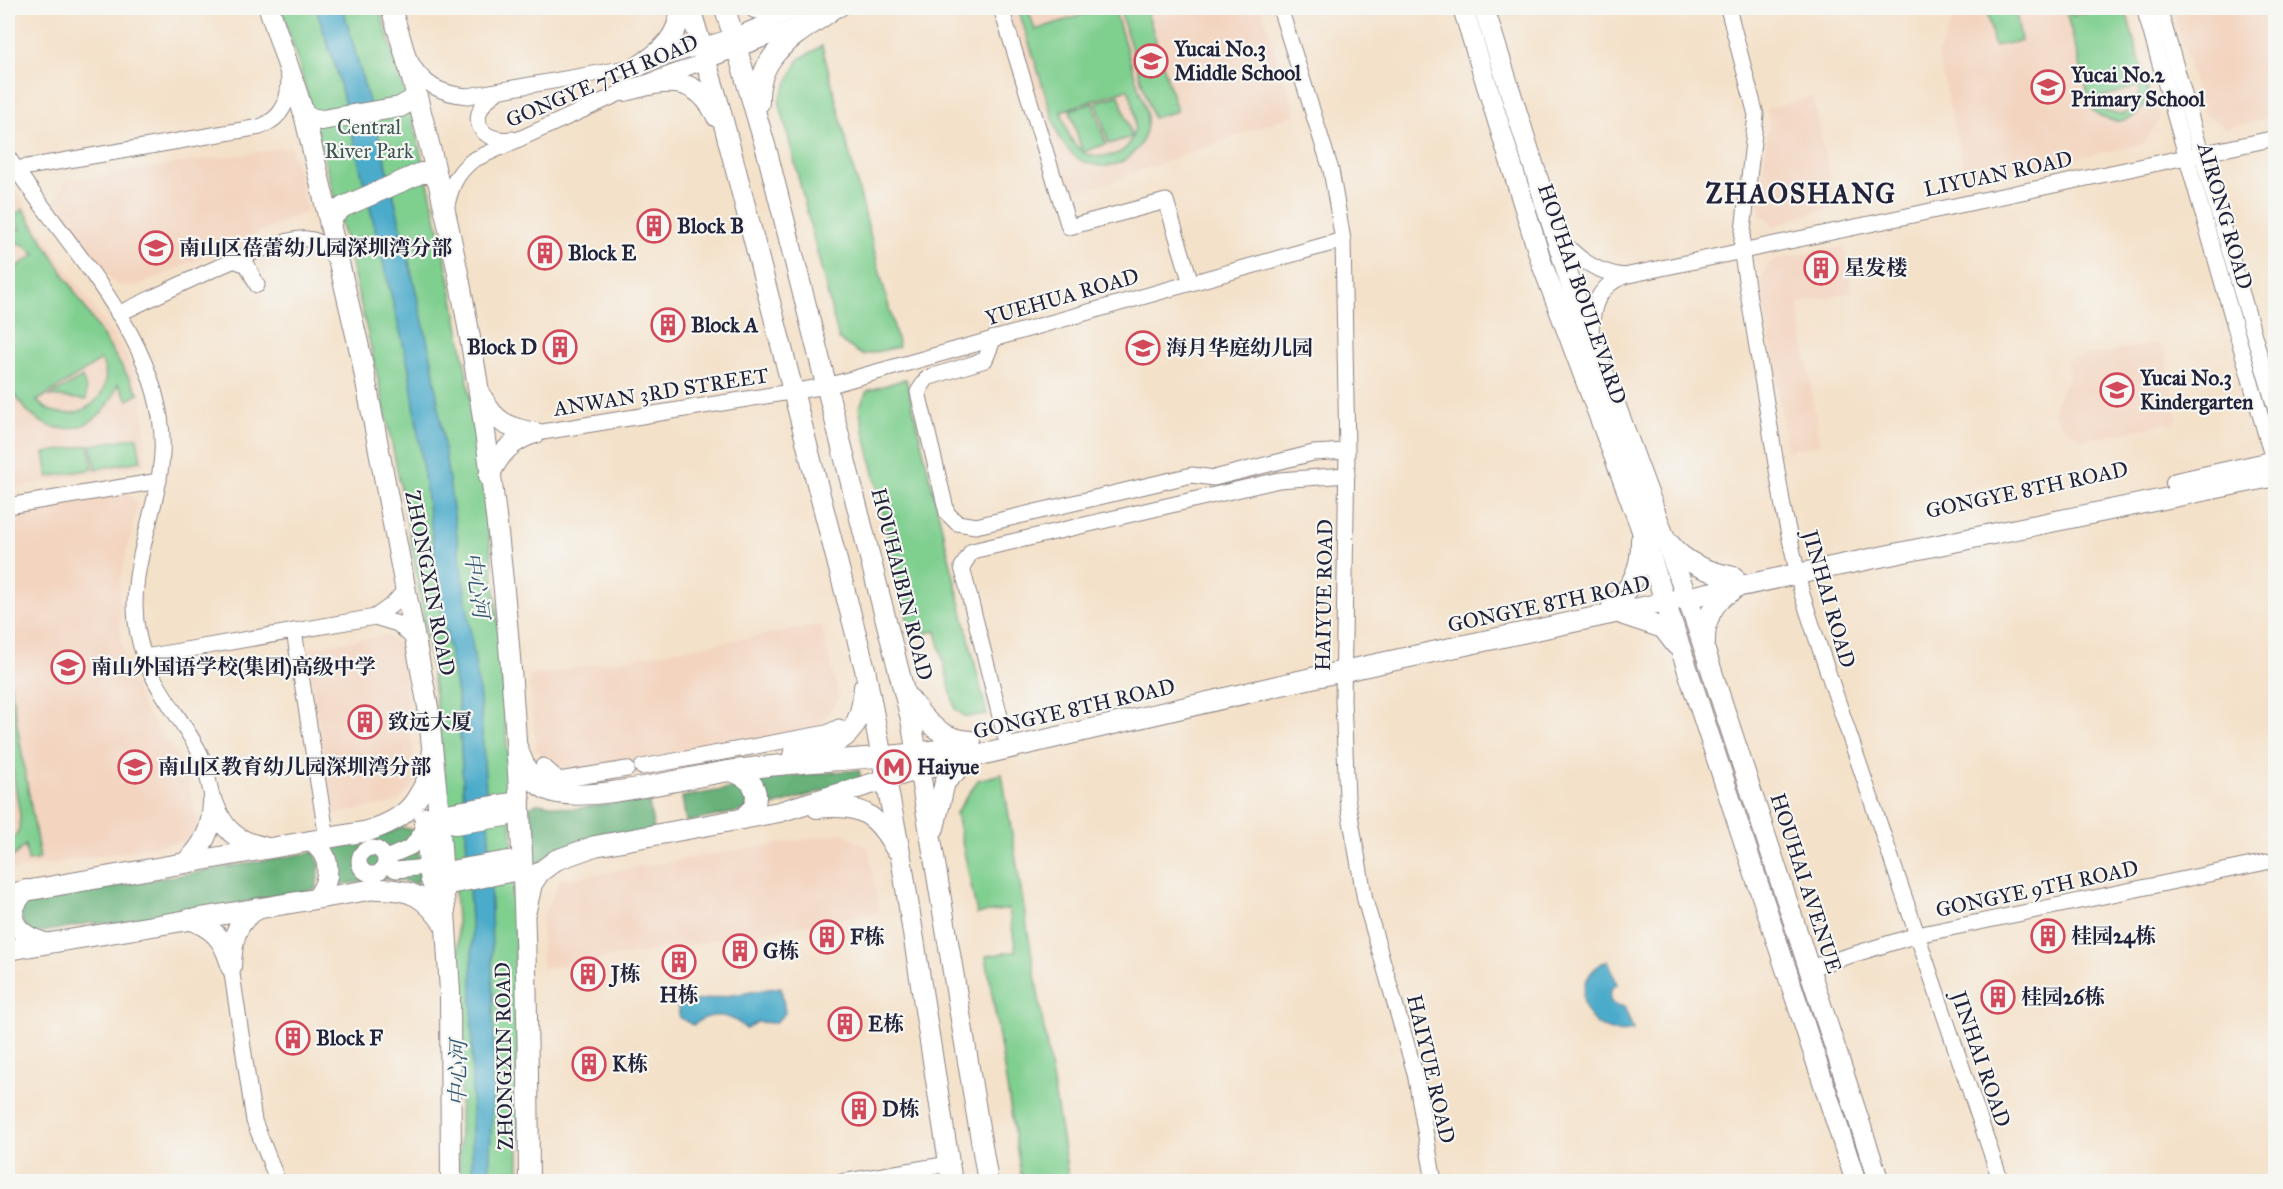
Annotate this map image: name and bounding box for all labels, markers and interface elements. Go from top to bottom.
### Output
street label: GONGYE 7TH ROAD [502,29,702,133]
place label: Yucai No.3 Middle School [1173,36,1302,86]
school or university icon: Yucai No.3 Middle School [1133,43,1169,79]
place label: Yucai No.2 Primary School [2070,62,2206,112]
school or university icon: Yucai No.2 Primary School [2030,69,2066,105]
park label: Central River Park [324,114,414,164]
street label: AIRONG ROAD [2191,139,2258,292]
street label: LIYUAN ROAD [1921,146,2075,202]
district label: ZHAOSHANG [1705,177,1897,210]
street label: HOUHAI BOULEVARD [1532,180,1632,408]
building icon: Block B [636,208,672,244]
place label: Block B [677,213,744,239]
school or university icon: 南山区蓓蕾幼儿园深圳湾分部 [138,230,174,266]
place label: 南山区蓓蕾幼儿园深圳湾分部 [179,235,452,261]
building icon: Block E [527,235,563,271]
place label: Block E [568,240,636,266]
building icon: 星发楼 [1803,250,1839,286]
place label: 星发楼 [1844,255,1907,281]
street label: YUEHUA ROAD [982,263,1142,331]
building icon: Block A [650,307,686,343]
place label: Block A [691,312,759,338]
building icon: Block D [542,329,578,365]
school or university icon: 海月华庭幼儿园 [1125,330,1161,366]
place label: Block D [467,334,537,360]
place label: 海月华庭幼儿园 [1166,335,1313,361]
street label: ANWAN 3RD STREET [551,362,770,422]
place label: Yucai No.3 Kindergarten [2139,365,2254,415]
school or university icon: Yucai No.3 Kindergarten [2099,372,2135,408]
street label: GONGYE 8TH ROAD [1923,456,2131,524]
street label: HOUHAIBIN ROAD [865,485,939,683]
street label: ZHONGXIN ROAD [399,488,461,678]
street label: HAIYUE ROAD [1310,519,1338,671]
street label: JINHAI ROAD [1796,525,1861,671]
water label: 中心河 [459,550,496,624]
street label: GONGYE 8TH ROAD [1445,570,1653,638]
school or university icon: 南山外国语学校(集团)高级中学 [50,649,86,685]
place label: 南山外国语学校(集团)高级中学 [91,654,376,680]
street label: GONGYE 8TH ROAD [971,673,1177,745]
building icon: 致远大厦 [347,704,383,740]
place label: 致远大厦 [388,709,472,735]
school or university icon: 南山区教育幼儿园深圳湾分部 [117,749,153,785]
metro station icon: Haiyue [876,749,912,785]
place label: 南山区教育幼儿园深圳湾分部 [158,754,431,780]
place label: Haiyue [917,754,980,780]
street label: HOUHAI AVENUE [1765,790,1847,976]
street label: GONGYE 9TH ROAD [1933,855,2141,923]
building icon: 桂园24栋 [2030,918,2066,954]
building icon: F栋 [809,919,845,955]
place label: 桂园24栋 [2071,923,2156,949]
place label: F栋 [850,924,885,950]
building icon: G栋 [722,933,758,969]
place label: G栋 [763,938,799,964]
building icon: H栋 [661,944,697,980]
building icon: J栋 [570,956,606,992]
place label: J栋 [608,961,641,988]
street label: ZHONGXIN ROAD [489,962,519,1150]
building icon: 桂园26栋 [1980,979,2016,1015]
place label: H栋 [659,982,699,1008]
place label: 桂园26栋 [2021,984,2105,1010]
street label: JINHAI ROAD [1945,986,2016,1130]
street label: HAIYUE ROAD [1401,992,1461,1146]
building icon: E栋 [827,1006,863,1042]
place label: E栋 [868,1011,904,1037]
building icon: Block F [275,1020,311,1056]
place label: Block F [316,1025,383,1051]
water label: 中心河 [444,1036,472,1106]
building icon: K栋 [571,1046,607,1082]
place label: K栋 [612,1051,648,1077]
building icon: D栋 [841,1091,877,1127]
place label: D栋 [882,1096,920,1122]

